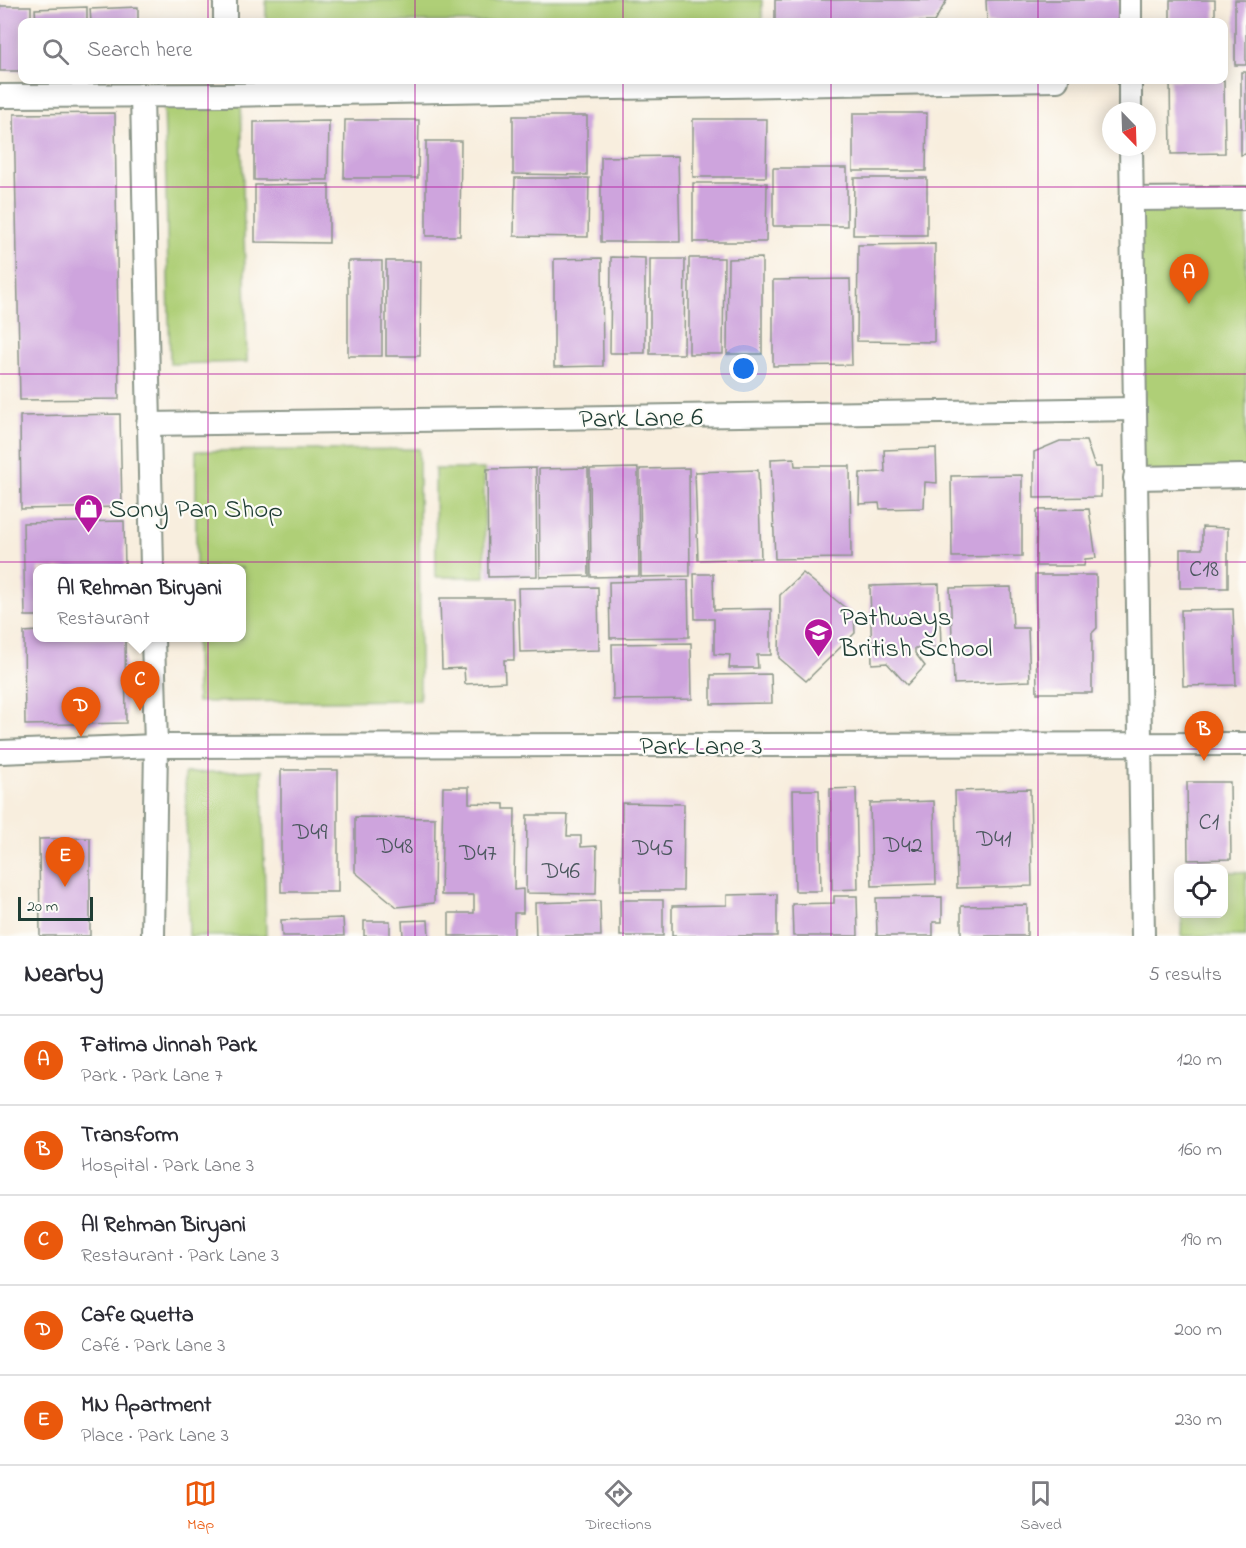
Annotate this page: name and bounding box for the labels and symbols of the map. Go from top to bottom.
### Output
north arrow [1102,102,1156,156]
pin: A [1170,254,1208,304]
your location [729,354,758,383]
street label: Park Lane 6 [579,399,704,440]
place label: Sony Pan Shop [109,491,283,530]
shop icon: Sony Pan Shop [72,492,104,534]
house number: C18 [1189,553,1219,588]
place label: Pathways British School [839,599,993,669]
school or university icon: Pathways British School [803,616,835,658]
pin: C [120,662,160,711]
pin: D [62,688,100,737]
pin: B [1184,712,1224,761]
street label: Park Lane 3 [639,728,763,767]
house number: C1 [1199,806,1220,841]
house number: D49 [292,816,328,851]
house number: D41 [975,823,1012,858]
house number: D42 [882,829,923,864]
house number: D48 [376,830,413,865]
house number: D45 [631,832,674,867]
house number: D47 [458,837,497,872]
pin: E [46,838,84,887]
house number: D46 [541,855,580,890]
scale bar [18,894,93,922]

